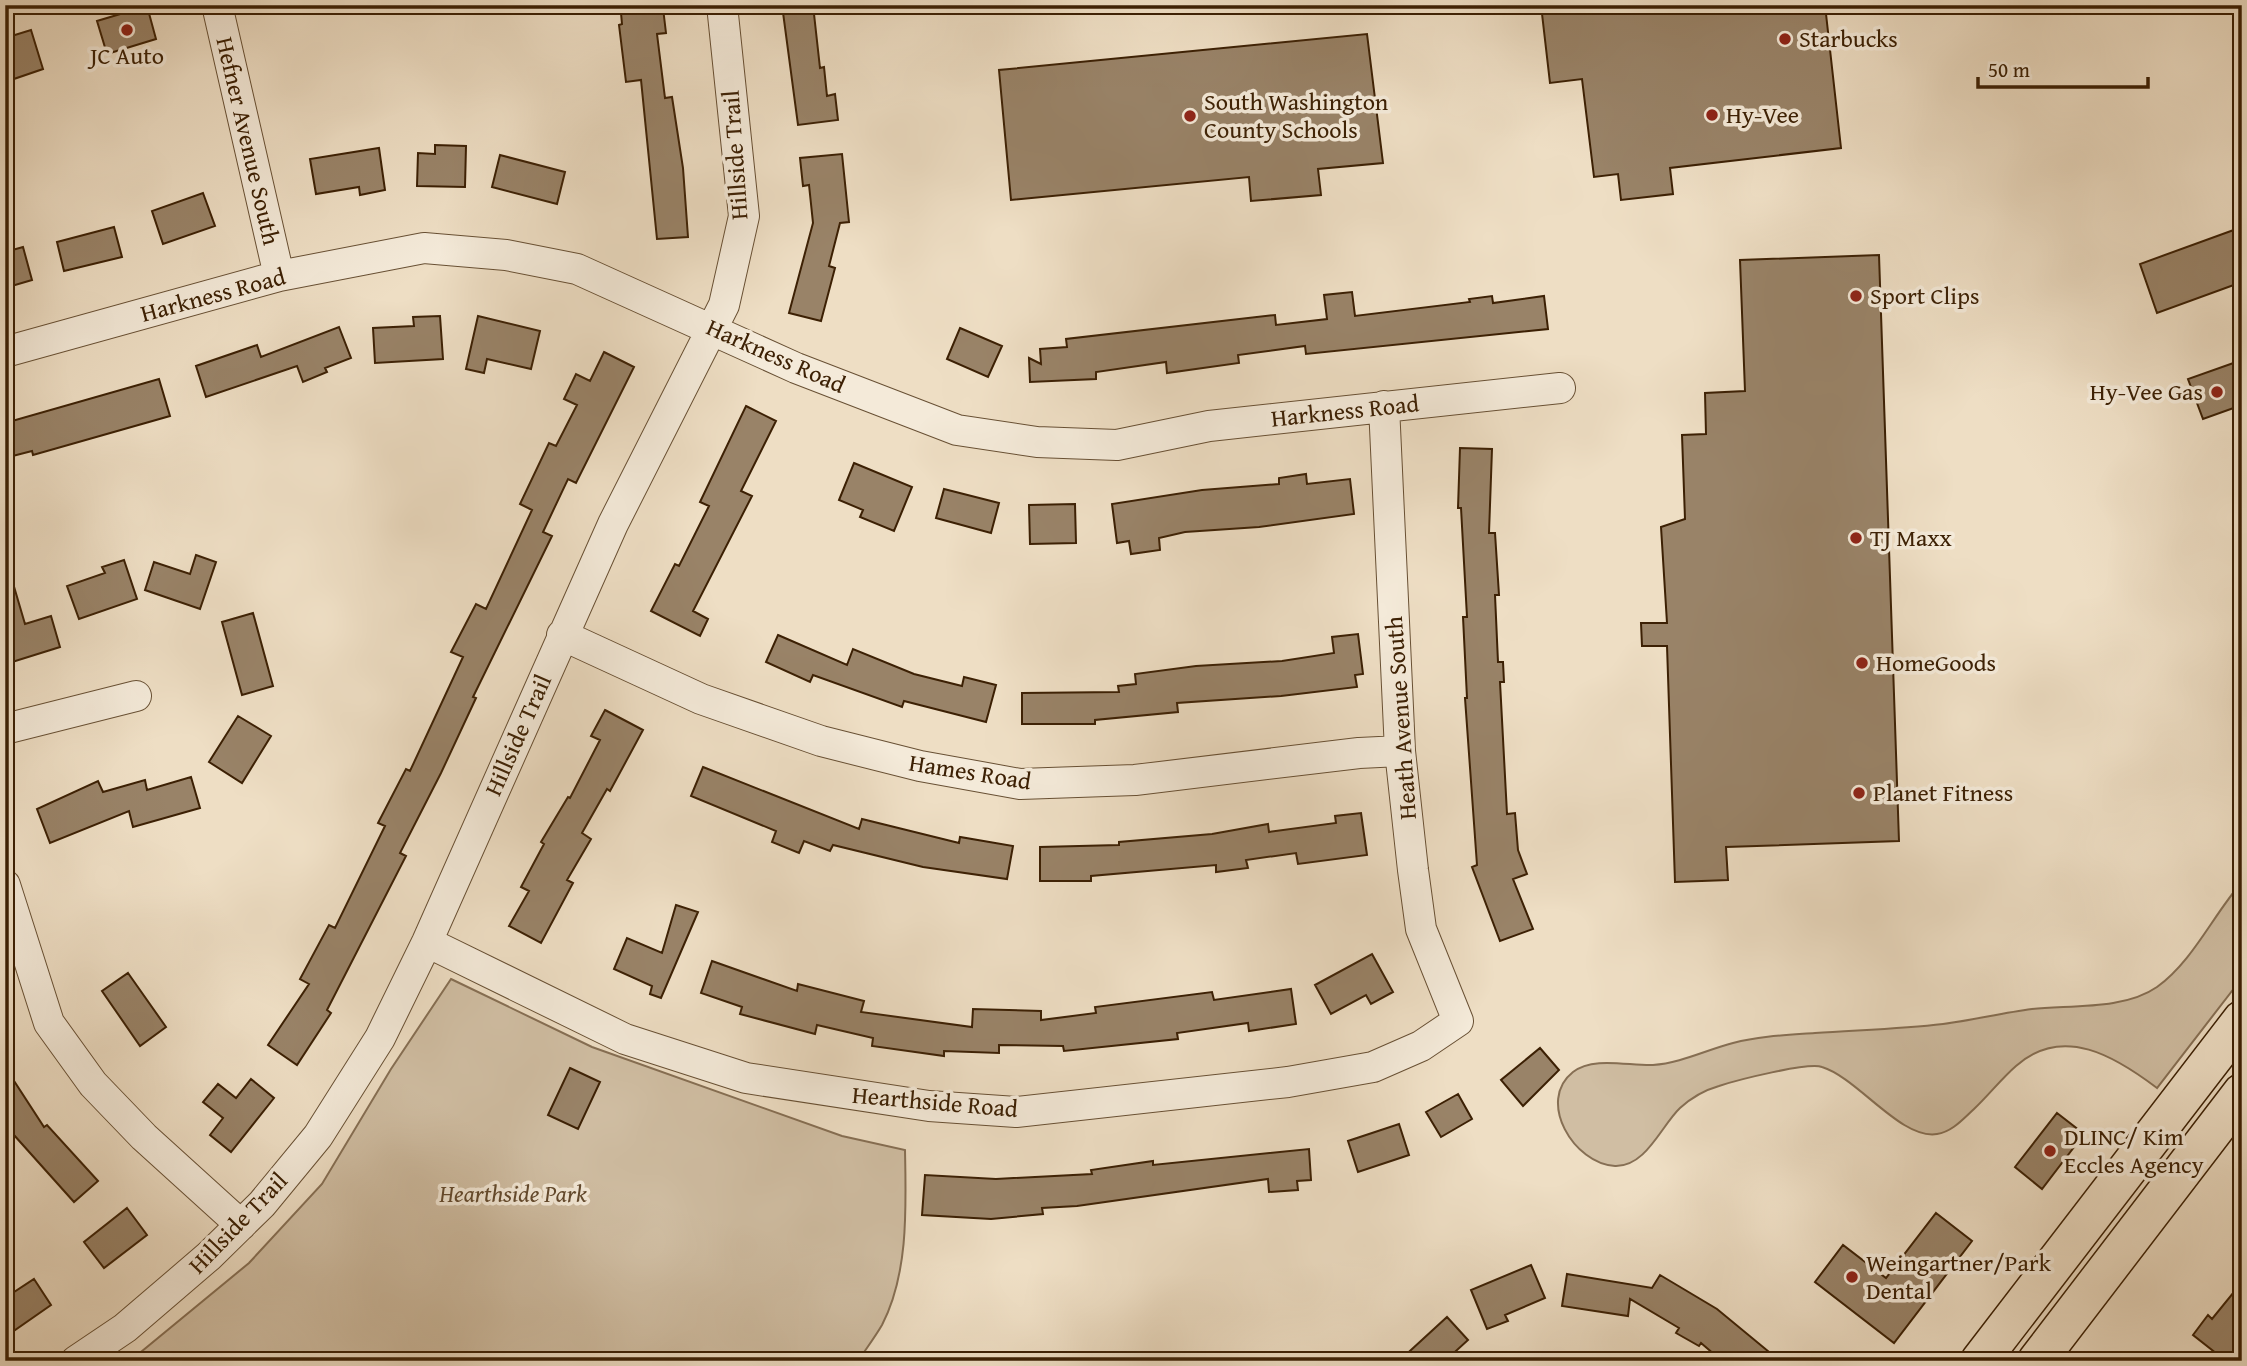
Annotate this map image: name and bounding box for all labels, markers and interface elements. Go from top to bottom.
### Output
place label: Starbucks [1799,21,1898,56]
marker: JC Auto [119,22,135,38]
marker: Starbucks [1777,31,1793,47]
street label: Hefner Avenue South [208,33,290,249]
place label: JC Auto [87,38,164,73]
scale bar [1978,46,2147,90]
text: 50 m [1988,54,2030,85]
place label: South Washington County Schools [1204,84,1389,147]
street label: Hillside Trail [713,89,756,221]
place label: Hy-Vee [1726,97,1799,132]
marker: Hy-Vee [1704,107,1720,123]
marker: South Washington County Schools [1182,108,1198,124]
street label: Harkness Road [137,258,289,331]
place label: Sport Clips [1870,278,1980,313]
marker: Sport Clips [1848,288,1864,304]
street label: Harkness Road [701,309,851,402]
place label: Hy-Vee Gas [2090,374,2203,409]
marker: Hy-Vee Gas [2209,384,2225,400]
street label: Harkness Road [1269,385,1421,436]
place label: TJ Maxx [1870,520,1953,555]
marker: TJ Maxx [1848,530,1864,546]
street label: Heath Avenue South [1376,615,1425,821]
place label: HomeGoods [1876,645,1996,680]
marker: HomeGoods [1854,655,1870,671]
street label: Hillside Trail [475,668,560,801]
street label: Hames Road [907,745,1034,798]
place label: Planet Fitness [1873,775,2013,810]
marker: Planet Fitness [1851,785,1867,801]
street label: Hearthside Road [851,1077,1020,1126]
place label: DLINC/ Kim Eccles Agency [2064,1119,2204,1182]
marker: DLINC/ Kim Eccles Agency [2042,1143,2058,1159]
street label: Hillside Trail [180,1164,295,1281]
park label: Hearthside Park [438,1176,587,1211]
place label: Weingartner/Park Dental [1866,1245,2052,1308]
marker: Weingartner/Park Dental [1844,1269,1860,1285]

